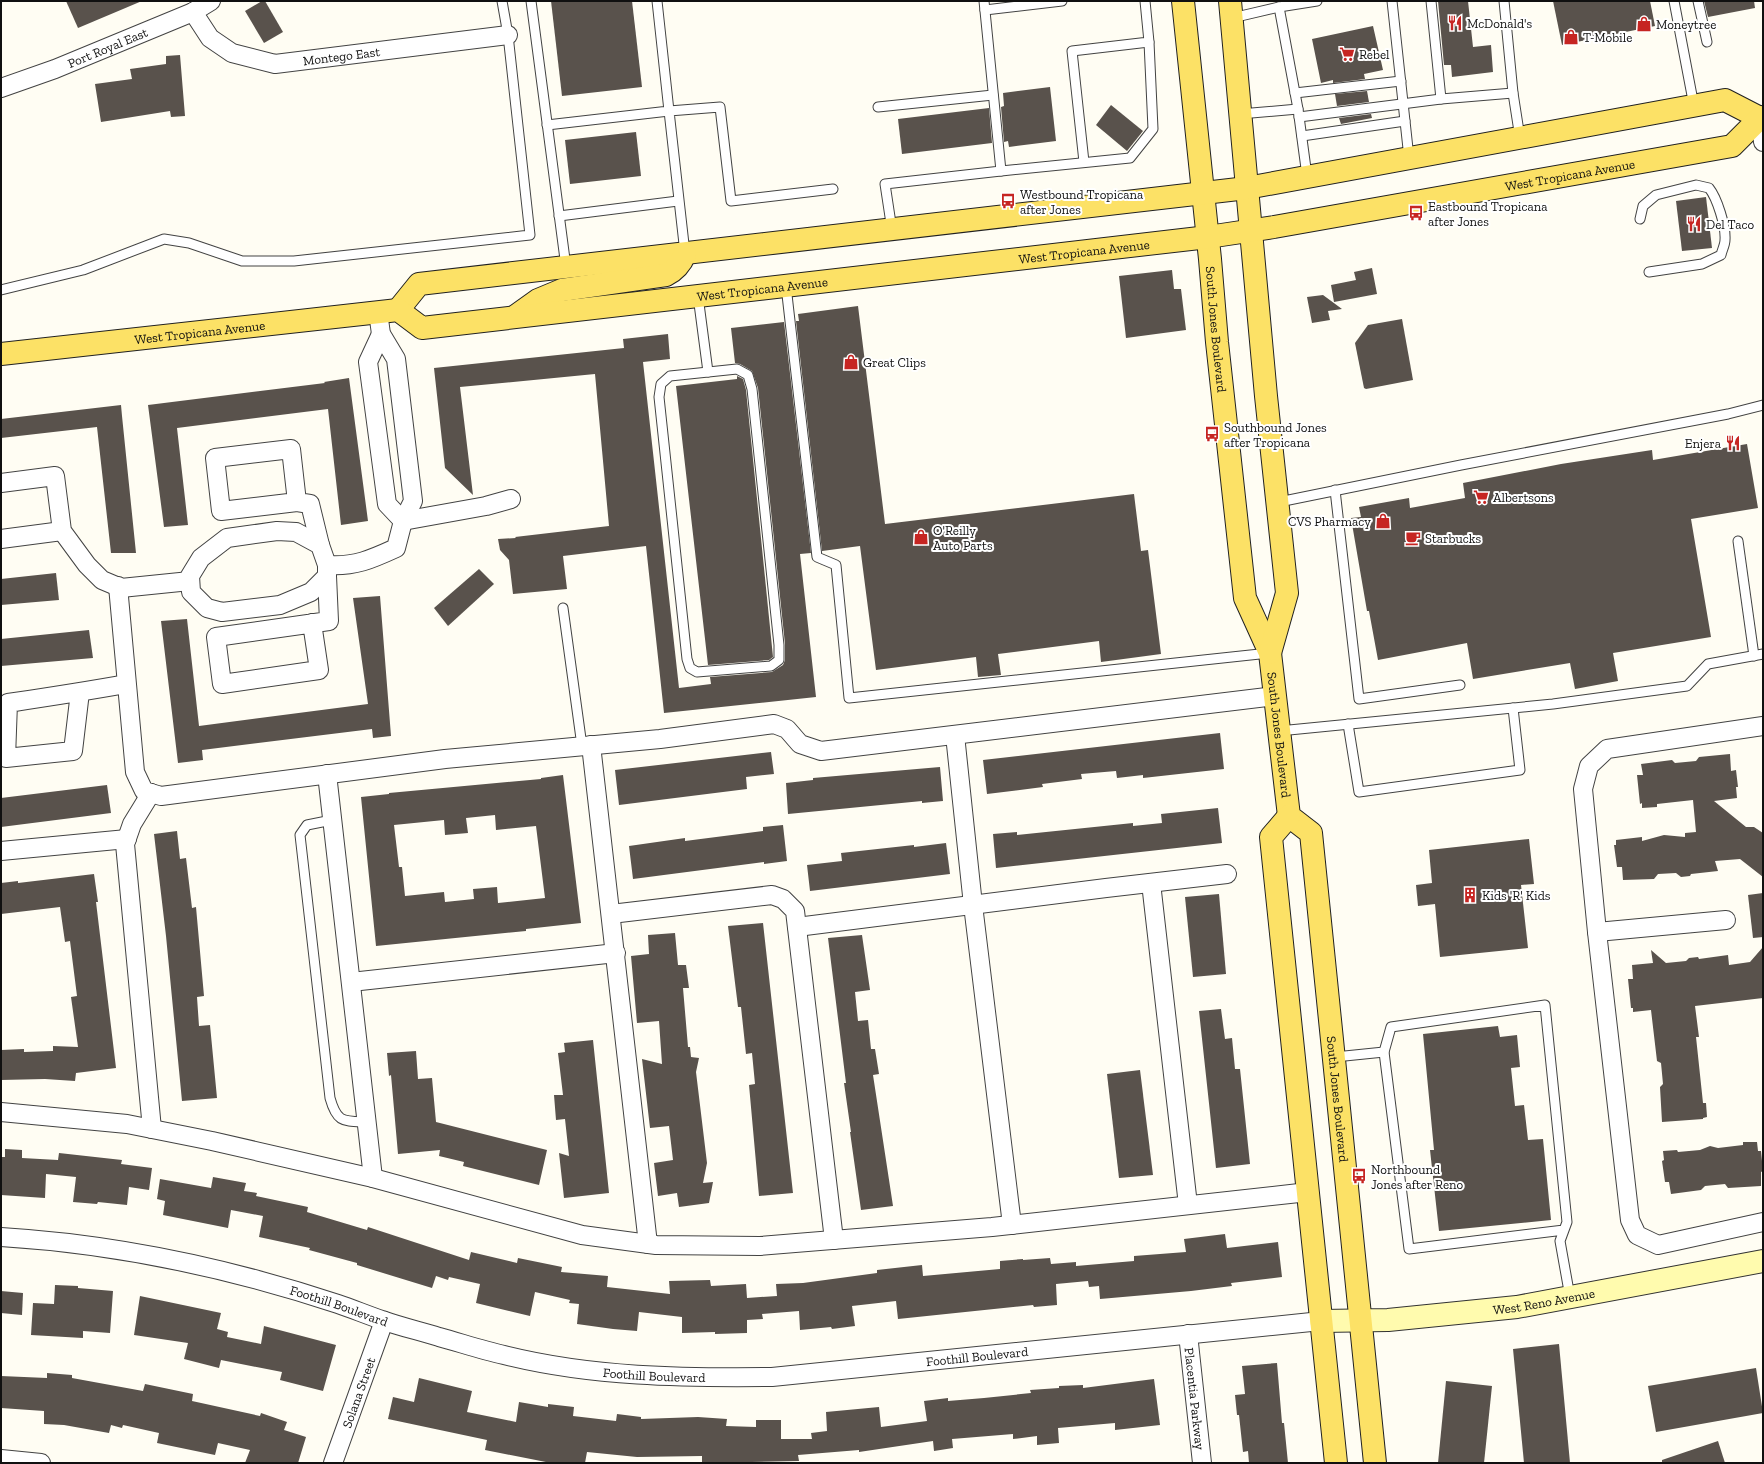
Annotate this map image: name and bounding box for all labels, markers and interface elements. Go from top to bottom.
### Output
restaurant icon: McDonald's [1446,14,1464,32]
shop icon: Moneytree [1635,15,1653,33]
place label: McDonald's [1467,16,1533,31]
place label: Moneytree [1656,17,1716,32]
street label: Port Royal East [65,24,150,71]
shop icon: T-Mobile [1562,28,1580,46]
place label: T-Mobile [1583,30,1632,45]
street label: Montego East [302,43,381,68]
supermarket icon: Rebel [1338,45,1356,63]
place label: Rebel [1359,47,1390,62]
street label: West Tropicana Avenue [1504,156,1636,193]
place label: Westbound Tropicana after Jones [1020,187,1144,217]
bus stop icon: Westbound Tropicana after Jones [999,192,1017,210]
place label: Eastbound Tropicana after Jones [1428,199,1548,229]
bus stop icon: Eastbound Tropicana after Jones [1407,204,1425,222]
restaurant icon: Del Taco [1685,215,1703,233]
place label: Del Taco [1706,217,1754,232]
street label: West Tropicana Avenue [1018,236,1150,266]
street label: South Jones Boulevard [1203,266,1230,393]
street label: West Tropicana Avenue [696,274,829,304]
street label: West Tropicana Avenue [134,317,266,347]
shop icon: Great Clips [842,353,860,371]
place label: Great Clips [863,355,926,370]
place label: Southbound Jones after Tropicana [1224,420,1327,450]
bus stop icon: Southbound Jones after Tropicana [1203,425,1221,443]
restaurant icon: Enjera [1724,434,1742,452]
place label: Enjera [1685,436,1722,452]
supermarket icon: Albertsons [1472,488,1490,506]
place label: Albertsons [1493,490,1554,505]
shop icon: CVS Pharmacy [1374,512,1392,530]
place label: CVS Pharmacy [1288,514,1371,529]
place label: O'Reilly Auto Parts [933,523,993,553]
shop icon: O'Reilly Auto Parts [912,528,930,546]
cafe icon: Starbucks [1404,529,1422,547]
place label: Starbucks [1425,531,1481,546]
street label: South Jones Boulevard [1265,671,1294,799]
building icon: Kids 'R' Kids [1461,886,1479,904]
place label: Kids 'R' Kids [1482,888,1551,903]
street label: South Jones Boulevard [1324,1035,1352,1163]
place label: Northbound Jones after Reno [1371,1162,1463,1192]
bus stop icon: Northbound Jones after Reno [1350,1167,1368,1185]
street label: Foothill Boulevard [288,1282,390,1329]
street label: West Reno Avenue [1492,1285,1596,1317]
street label: Foothill Boulevard [925,1343,1029,1369]
street label: Placentia Parkway [1182,1347,1208,1451]
street label: Solana Street [339,1355,378,1430]
street label: Foothill Boulevard [602,1364,706,1385]

